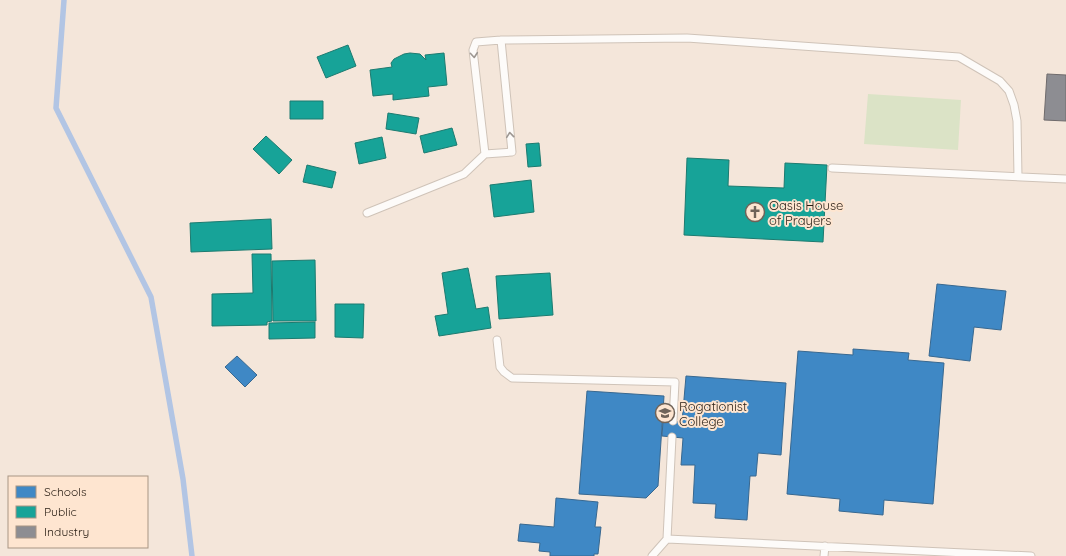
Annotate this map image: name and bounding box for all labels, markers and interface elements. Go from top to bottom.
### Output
one-way arrow [469,52,478,58]
one-way arrow [506,132,515,138]
place label: Oasis House of Prayers [769,197,843,228]
church icon: Oasis House of Prayers [744,201,766,223]
place label: Rogationist College [679,398,747,429]
school or university icon: Rogationist College [654,402,676,424]
legend [8,476,148,548]
text: Schools [44,484,87,499]
text: Public [44,504,77,519]
text: Industry [44,524,89,539]

